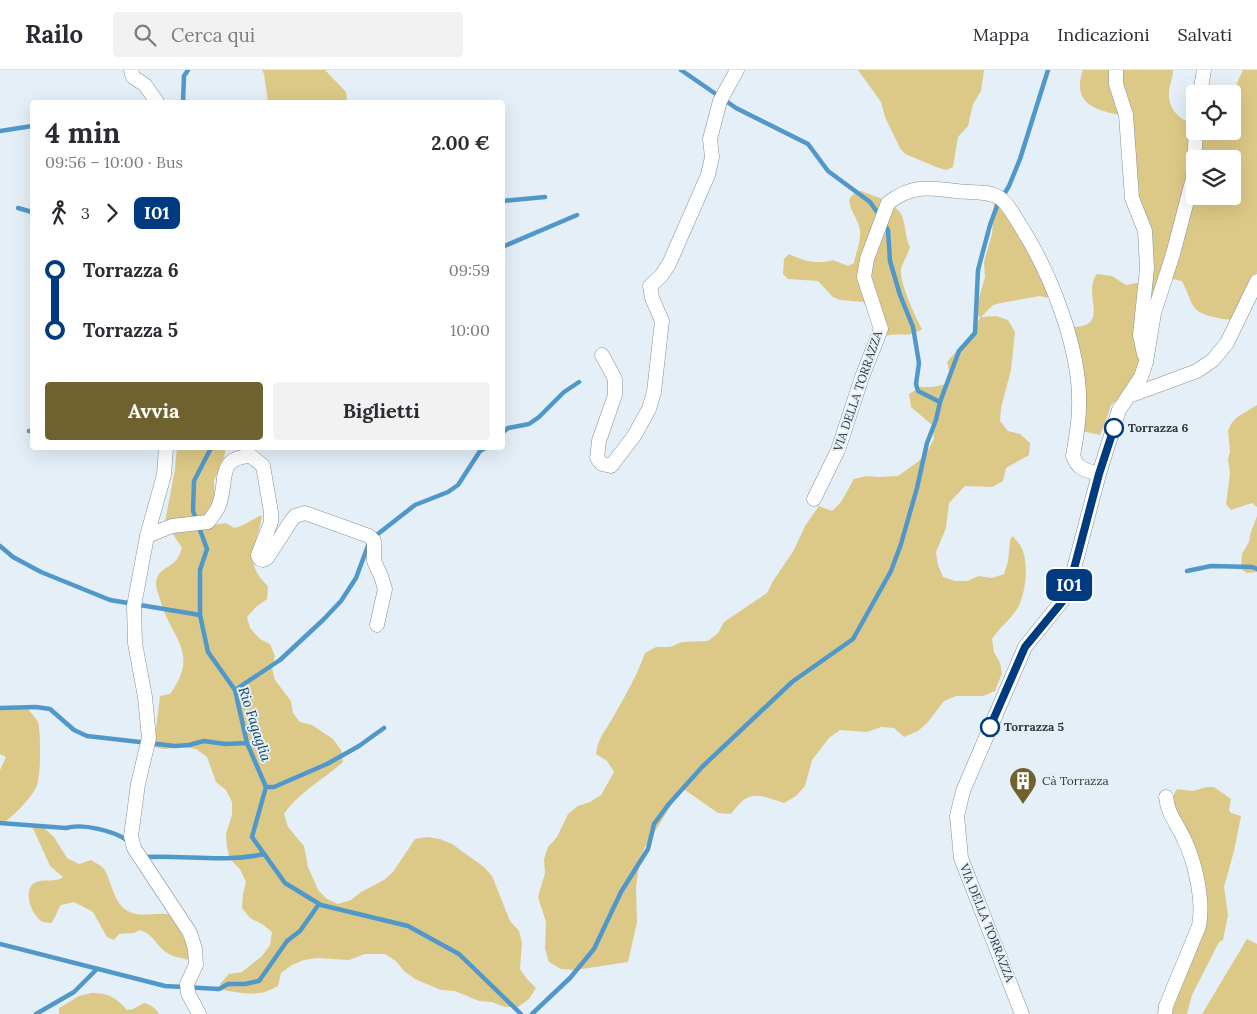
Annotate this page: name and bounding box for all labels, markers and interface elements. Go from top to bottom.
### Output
search box [113,12,463,57]
text: Railo [25,19,83,50]
icon: search [131,21,159,49]
text: Cerca qui [171,23,255,47]
text: Mappa [973,23,1029,46]
text: Indicazioni [1057,23,1150,46]
text: Salvati [1178,23,1232,46]
map controls [1186,85,1241,205]
button: locate [1186,85,1241,140]
text: 4 min [45,115,120,151]
text: 2.00 € [431,131,490,155]
button: layers [1186,150,1241,205]
text: 09:56 – 10:00 · Bus [45,152,183,172]
icon: walk [45,199,73,227]
icon: forward [98,199,126,227]
text: I01 [144,201,170,224]
text: 3 [81,203,90,223]
text: Torrazza 6 [83,258,179,282]
text: 09:59 [449,260,490,280]
text: Torrazza 5 [83,318,178,342]
text: 10:00 [450,320,490,340]
street label: VIA DELLA TORRAZZA [830,328,885,454]
button: Avvia [45,382,263,440]
button: Biglietti [273,382,490,440]
marker: Torrazza 6 [1104,418,1124,438]
place label: Torrazza 6 [1128,420,1189,435]
line badge: I01 [1040,569,1098,601]
text: I01 [1056,573,1082,596]
water label: Rio Fagaglia [234,684,276,764]
marker: Torrazza 5 [980,717,1000,737]
place label: Torrazza 5 [1004,719,1065,734]
building icon: Cà Torrazza [1008,766,1038,805]
place label: Cà Torrazza [1042,773,1109,788]
street label: VIA DELLA TORRAZZA [957,861,1018,985]

